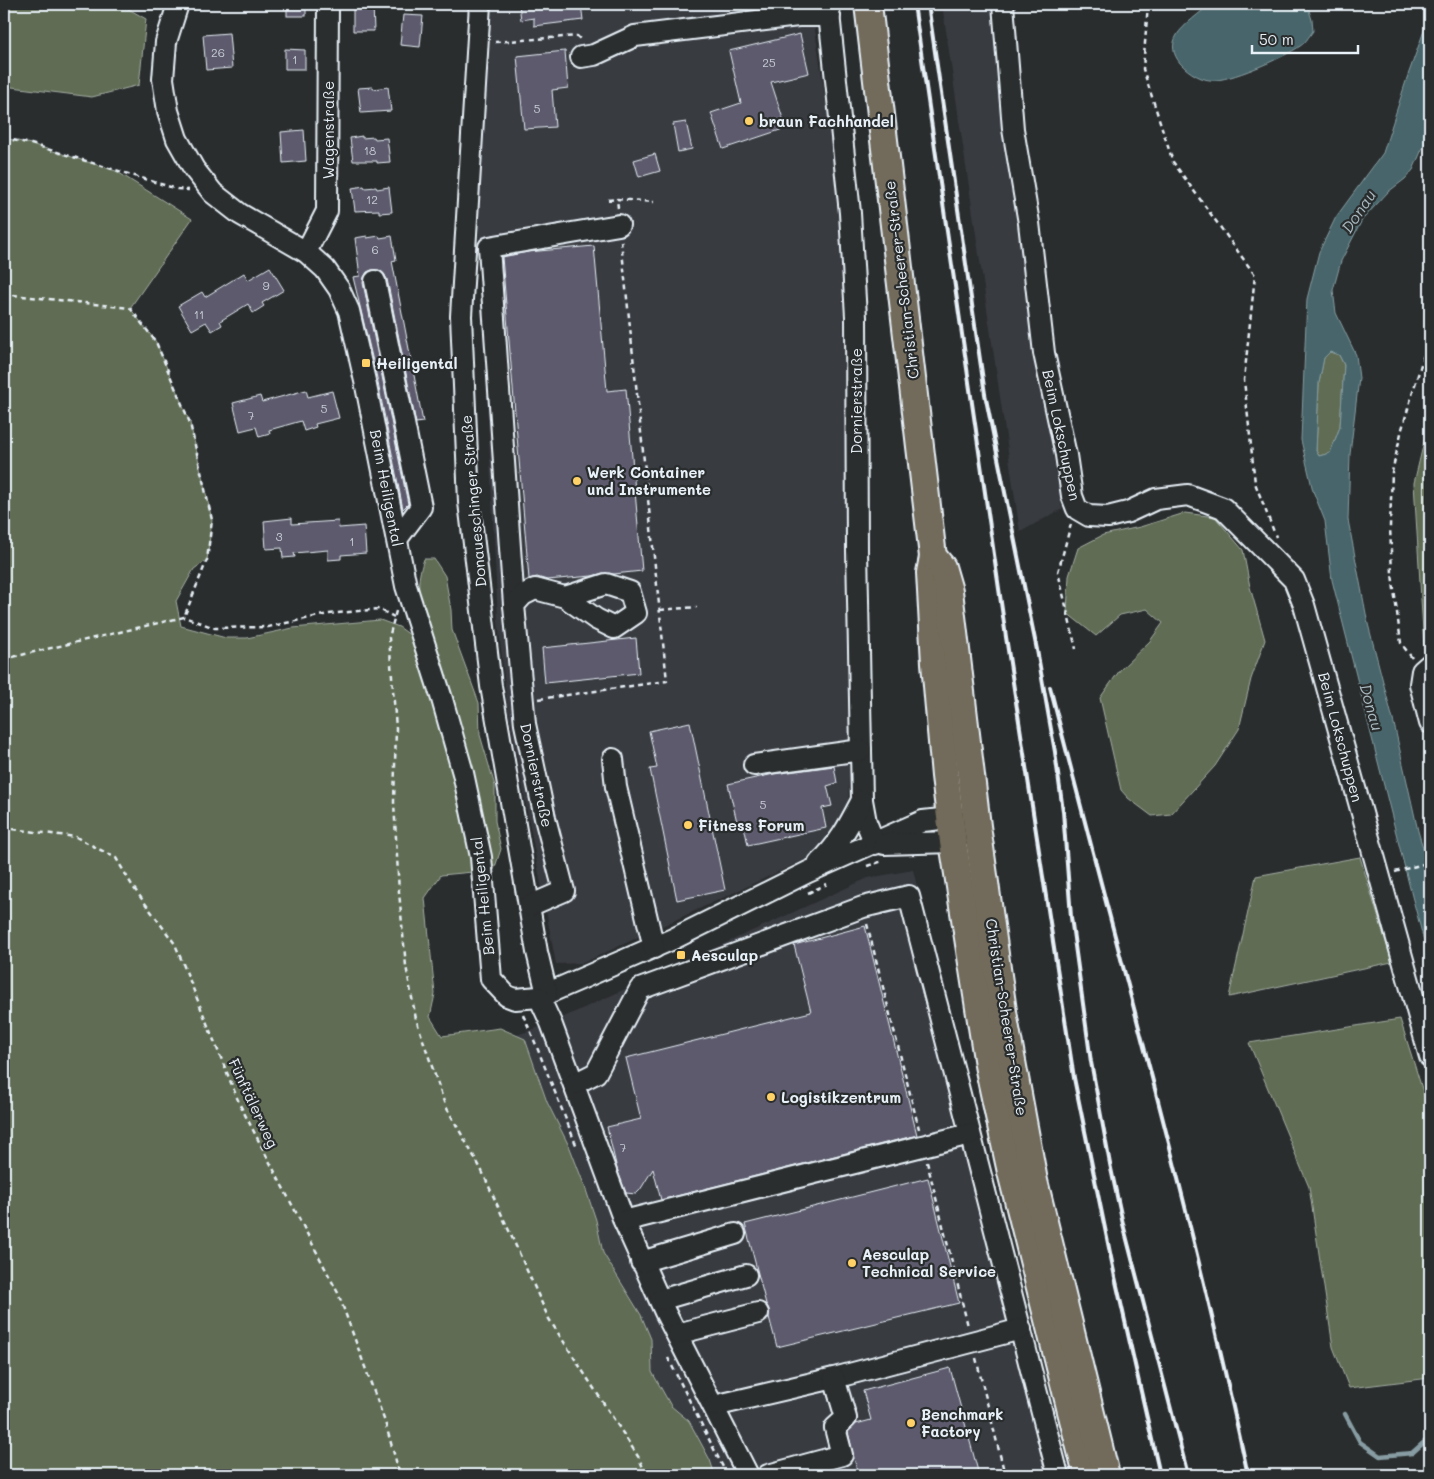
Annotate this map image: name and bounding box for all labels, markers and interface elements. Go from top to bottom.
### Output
scale bar [1252,22,1358,54]
text: 50 m [1259,29,1294,49]
house number: 26 [211,44,225,60]
house number: 1 [292,51,298,67]
house number: 25 [762,54,776,70]
street label: Wagenstraße [318,81,338,179]
house number: 5 [534,100,541,116]
place label: braun Fachhandel [759,111,894,131]
marker: braun Fachhandel [743,115,755,127]
house number: 18 [364,142,376,158]
street label: Christian-Scheerer-Straße [879,180,923,380]
water label: Donau [1336,185,1380,237]
house number: 12 [366,191,378,207]
house number: 6 [371,241,379,257]
house number: 9 [262,277,270,293]
house number: 11 [194,306,204,322]
street label: Dornierstraße [846,348,866,454]
place label: Heiligental [376,353,458,373]
marker: Heiligental [360,357,372,369]
street label: Beim Lokschuppen [1038,368,1086,502]
house number: 5 [321,400,328,416]
house number: 7 [248,407,255,423]
street label: Donaueschinger Straße [456,414,490,588]
street label: Beim Heiligental [366,428,408,548]
place label: Werk Container und Instrumente [587,462,711,499]
marker: Werk Container und Instrumente [571,475,583,487]
house number: 3 [275,528,283,544]
house number: 1 [349,533,355,549]
street label: Beim Lokschuppen [1314,670,1368,804]
water label: Donau [1355,681,1389,733]
street label: Dornierstraße [516,721,558,829]
house number: 5 [760,796,767,812]
place label: Fitness Forum [698,815,805,835]
marker: Fitness Forum [682,819,694,831]
street label: Beim Heiligental [466,836,498,956]
street label: Christian-Scheerer-Straße [982,917,1032,1117]
place label: Aesculap [691,945,758,965]
marker: Aesculap [675,949,687,961]
street label: Fünftälerweg [224,1055,284,1151]
place label: Logistikzentrum [781,1087,901,1107]
marker: Logistikzentrum [765,1091,777,1103]
house number: 7 [620,1139,627,1155]
place label: Aesculap Technical Service [862,1244,996,1281]
marker: Aesculap Technical Service [846,1257,858,1269]
place label: Benchmark Factory [921,1404,1003,1441]
marker: Benchmark Factory [905,1417,917,1429]

